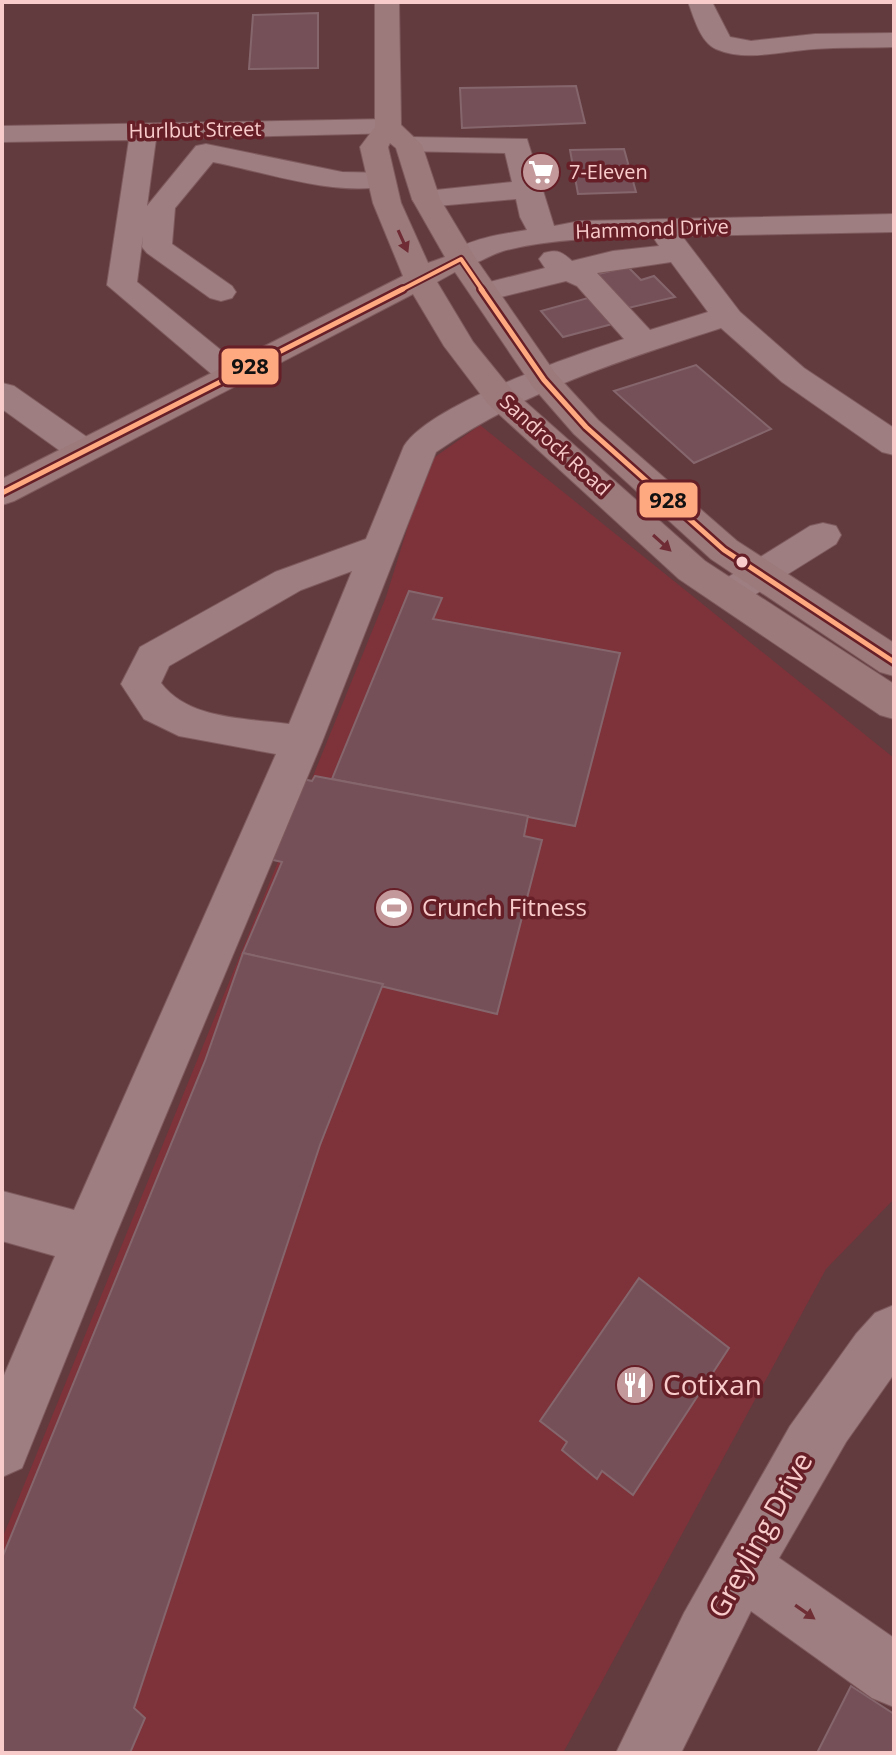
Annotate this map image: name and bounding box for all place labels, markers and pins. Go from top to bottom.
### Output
supermarket icon: 7-Eleven [520,151,562,193]
place label: 7-Eleven [569,158,648,185]
unlabelled marker [734,554,750,570]
sports icon: Crunch Fitness [373,887,415,929]
place label: Crunch Fitness [422,890,587,923]
restaurant icon: Cotixan [614,1364,656,1406]
place label: Cotixan [663,1365,762,1403]

